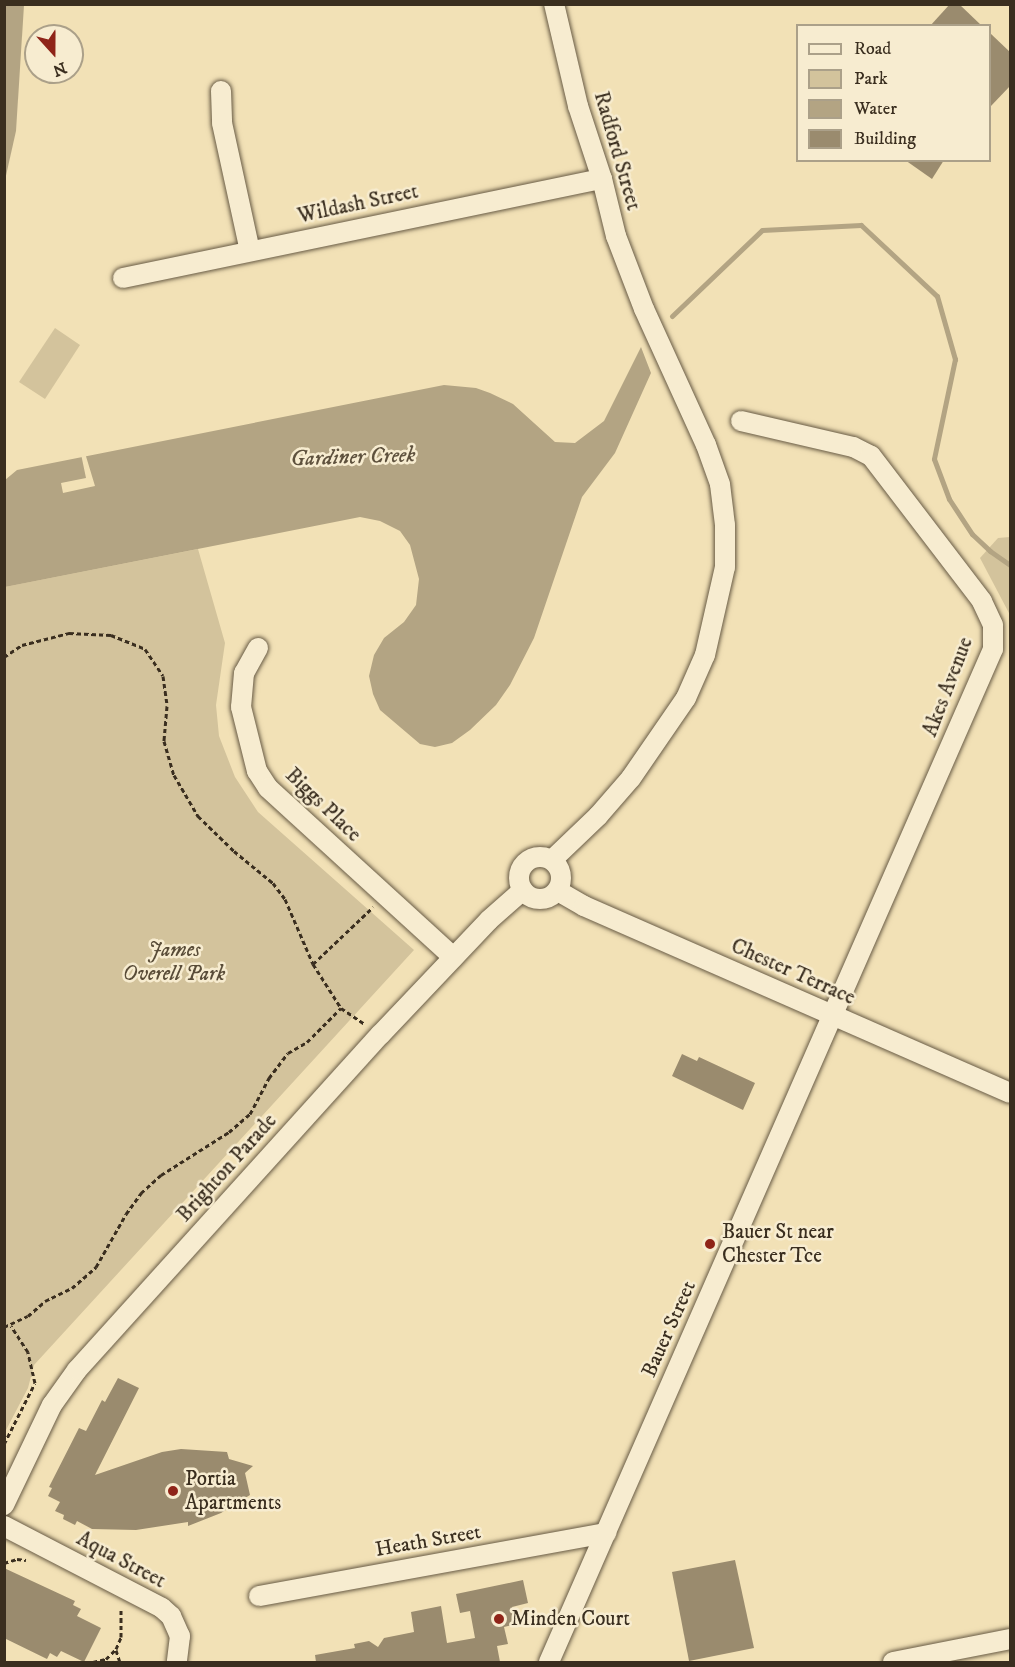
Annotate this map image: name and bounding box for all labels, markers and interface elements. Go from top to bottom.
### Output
north arrow [24,24,84,84]
legend [796,24,991,162]
text: Road [854,38,891,60]
text: N [50,57,69,81]
text: Park [854,68,888,90]
street label: Radford Street [588,89,646,213]
text: Water [854,98,897,120]
text: Building [854,128,916,150]
street label: Wildash Street [295,179,421,229]
water label: Gardiner Creek [290,442,416,472]
street label: Akes Avenue [918,634,978,740]
street label: Biggs Place [280,763,366,847]
street label: Chester Terrace [727,933,859,1011]
park label: James Overell Park [123,937,225,987]
street label: Brighton Parade [172,1109,282,1227]
place label: Bauer St near Chester Tce [722,1219,834,1269]
marker: Bauer St near Chester Tce [703,1237,717,1251]
street label: Bauer Street [637,1277,701,1381]
place label: Portia Apartments [185,1466,281,1516]
marker: Portia Apartments [166,1484,180,1498]
street label: Heath Street [373,1519,483,1563]
street label: Aqua Street [72,1526,170,1594]
place label: Minden Court [511,1606,630,1632]
marker: Minden Court [492,1612,506,1626]

